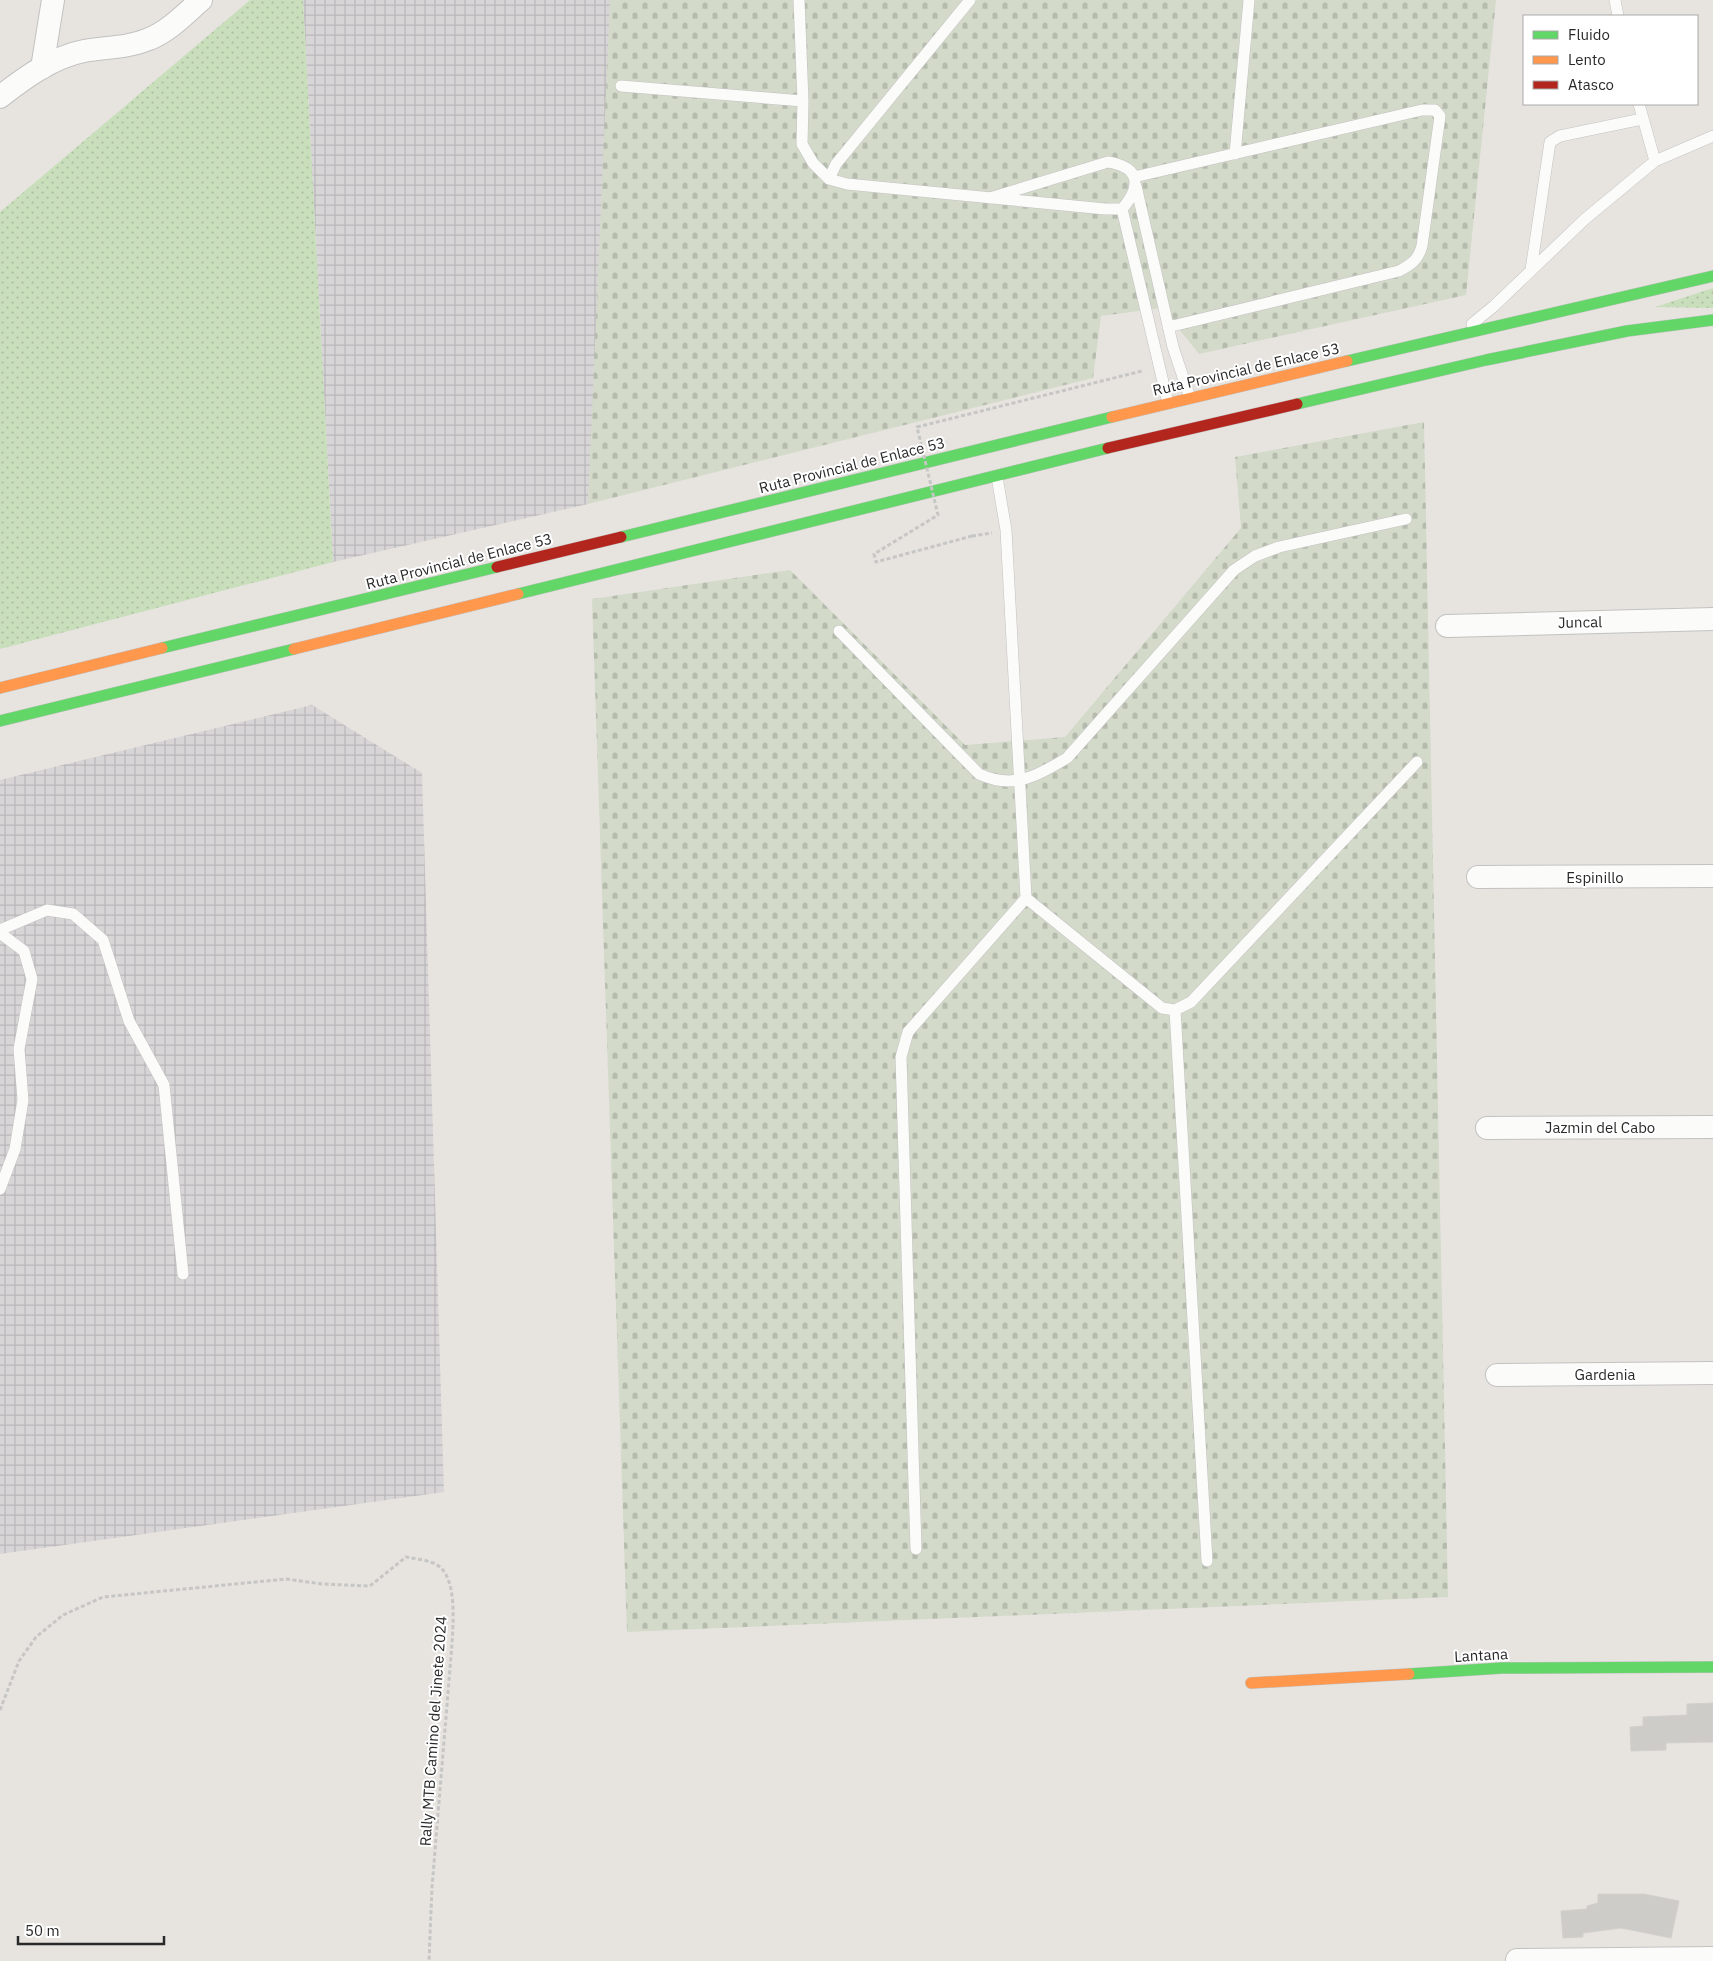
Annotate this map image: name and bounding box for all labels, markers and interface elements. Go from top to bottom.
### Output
legend [1523,15,1698,105]
text: Fluido [1568,25,1610,44]
text: Lento [1568,50,1606,69]
text: Atasco [1568,75,1614,94]
street label: Ruta Provincial de Enlace 53 [1151,338,1341,400]
street label: Ruta Provincial de Enlace 53 [757,433,947,497]
street label: Ruta Provincial de Enlace 53 [364,529,554,593]
street label: Juncal [1558,612,1602,632]
street label: Espinillo [1566,868,1624,887]
street label: Jazmin del Cabo [1545,1118,1655,1137]
street label: Gardenia [1574,1365,1636,1384]
street label: Rally MTB Camino del Jinete 2024 [415,1615,451,1847]
street label: Lantana [1454,1644,1508,1666]
scale bar [18,1914,164,1946]
text: 50 m [25,1921,60,1940]

